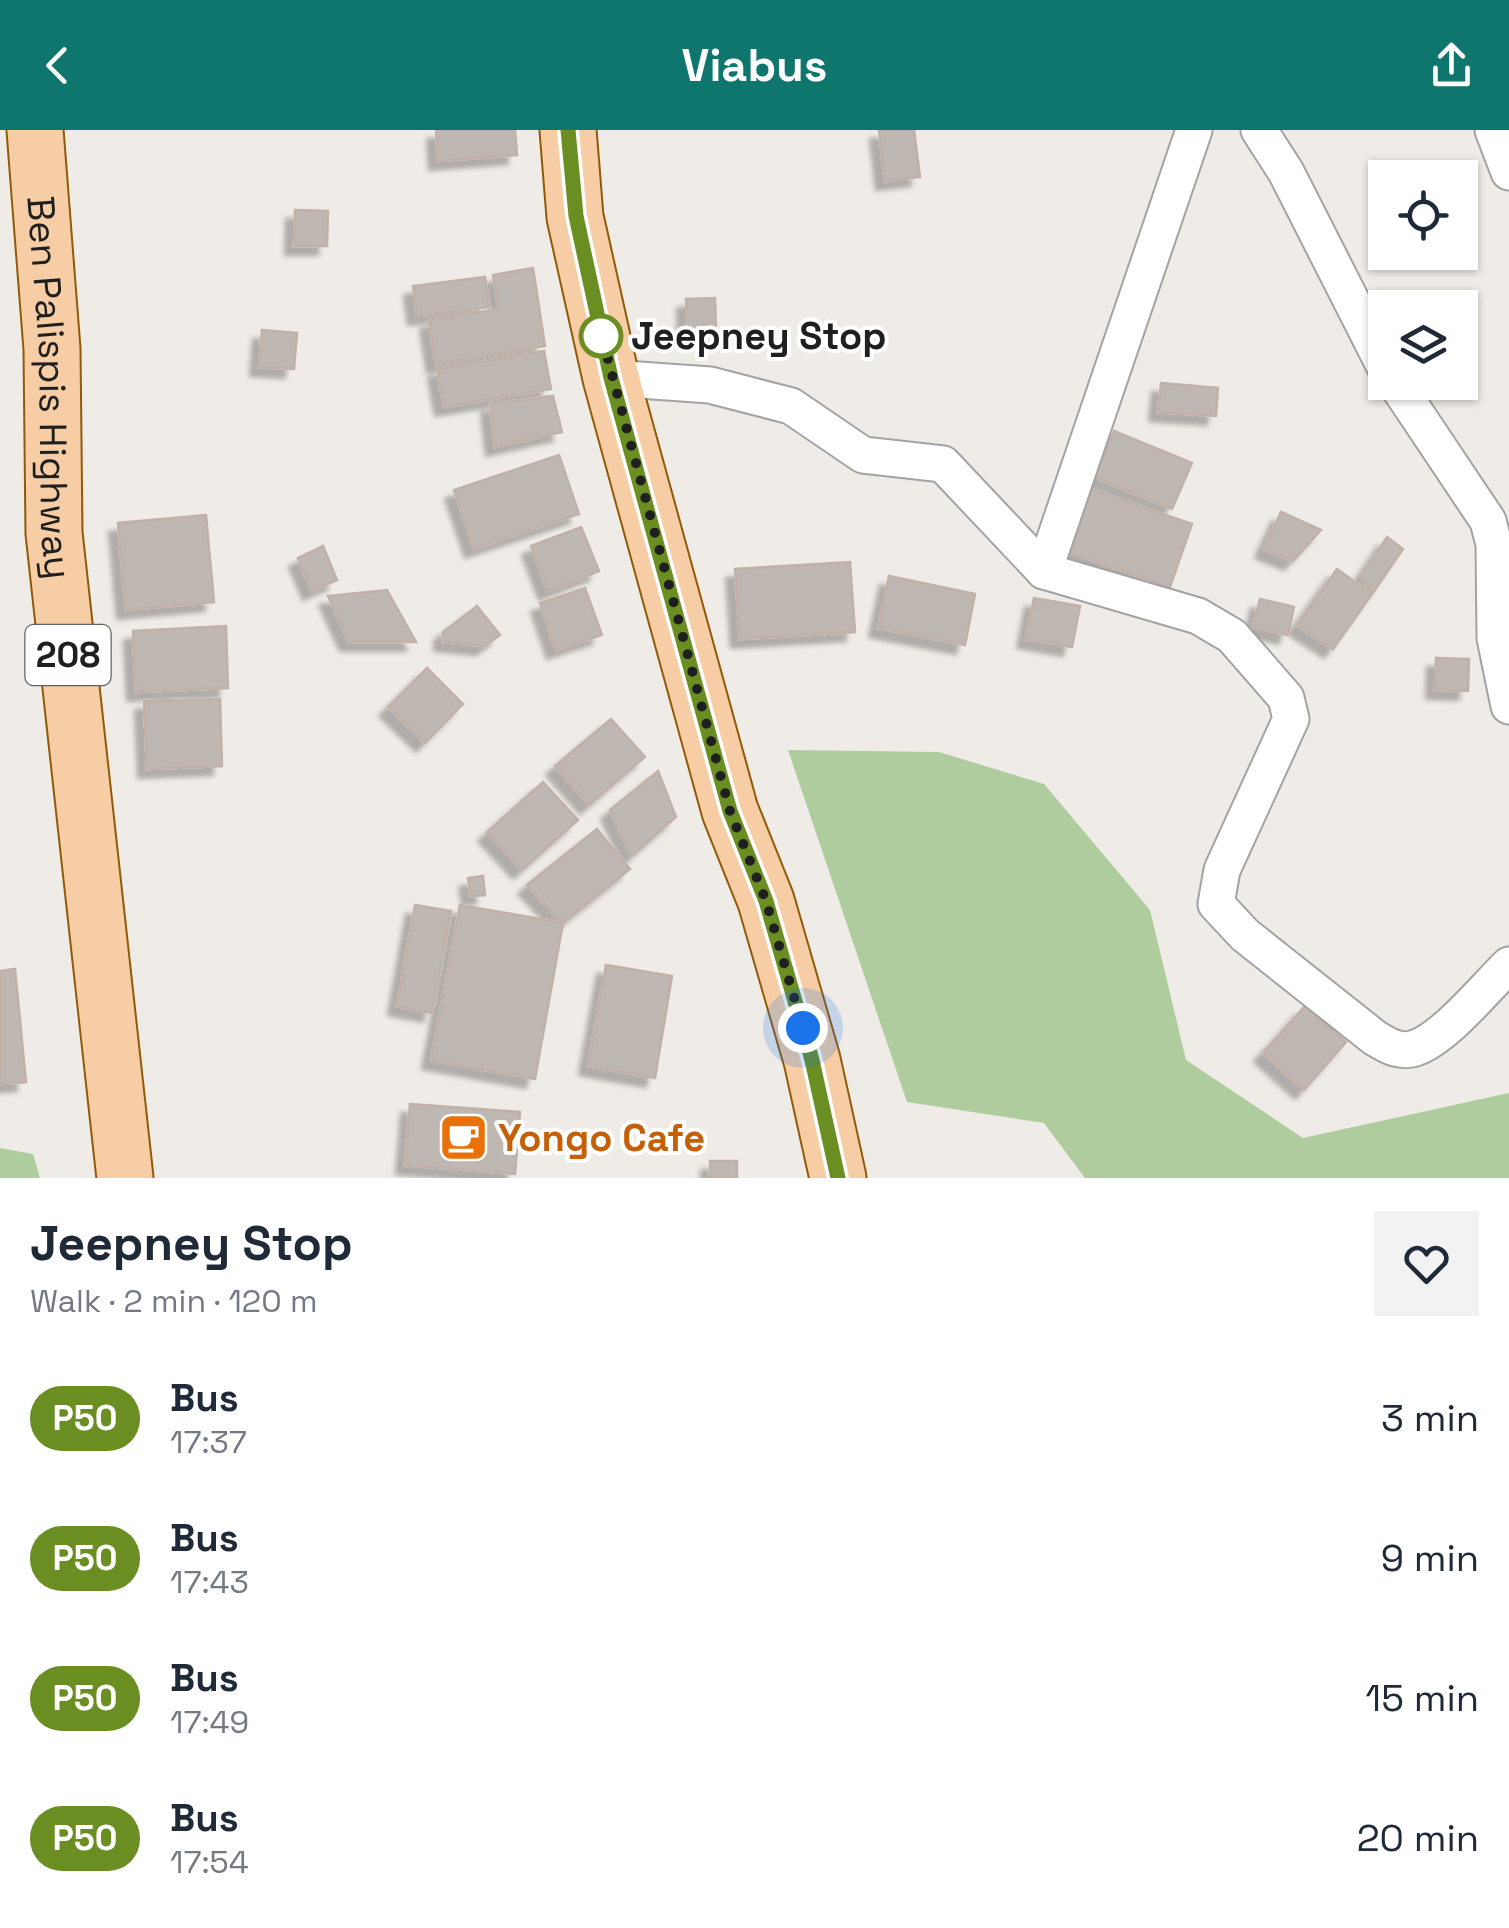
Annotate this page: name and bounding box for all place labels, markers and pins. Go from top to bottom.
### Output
place label: Jeepney Stop [631,312,886,360]
marker: Jeepney Stop [580,315,622,357]
cafe icon: Yongo Cafe [437,1112,489,1164]
place label: Yongo Cafe [498,1114,705,1162]

